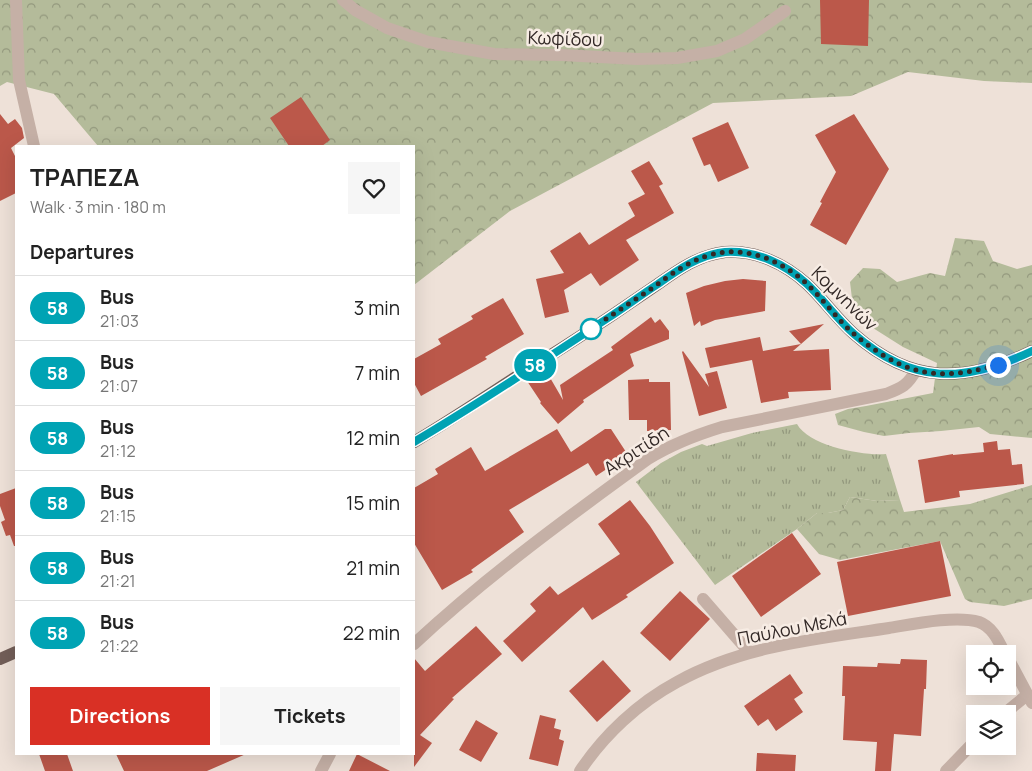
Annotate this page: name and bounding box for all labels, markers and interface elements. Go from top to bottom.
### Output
street label: Κωφίδου [527,25,603,51]
text: ΤΡΑΠΕΖΑ [30,160,139,193]
button: heart [348,162,400,214]
text: Walk · 3 min · 180 m [30,196,166,218]
text: Departures [30,239,134,265]
street label: Κομνηνών [807,261,883,335]
text: Bus [100,284,134,310]
text: 3 min [354,295,400,321]
text: 58 [47,296,68,320]
text: 21:03 [100,310,139,332]
unlabelled marker [580,318,602,340]
text: Bus [100,349,134,375]
line badge: 58 [512,349,558,381]
text: 58 [524,353,546,377]
your location [986,353,1011,378]
text: 7 min [355,360,400,386]
text: 58 [47,361,68,385]
text: 21:07 [100,375,138,397]
text: Bus [100,414,134,440]
street label: Ακριτίδη [599,420,673,480]
text: 12 min [346,425,400,451]
text: 58 [47,426,68,450]
text: 21:12 [100,440,136,462]
text: Bus [100,479,134,505]
text: 15 min [346,490,400,516]
text: 58 [47,491,68,515]
text: 21:15 [100,505,136,527]
text: Bus [100,544,134,570]
text: 21 min [346,555,400,581]
text: 58 [47,556,68,580]
text: 21:21 [100,570,136,592]
street label: Παύλου Μελά [735,606,849,650]
text: Bus [100,609,134,635]
text: 22 min [343,620,400,646]
text: 58 [47,621,68,645]
text: 21:22 [100,635,138,657]
map controls [966,645,1016,755]
button: locate [966,645,1016,695]
button: Directions [30,687,210,745]
button: Tickets [220,687,400,745]
button: layers [966,705,1016,755]

